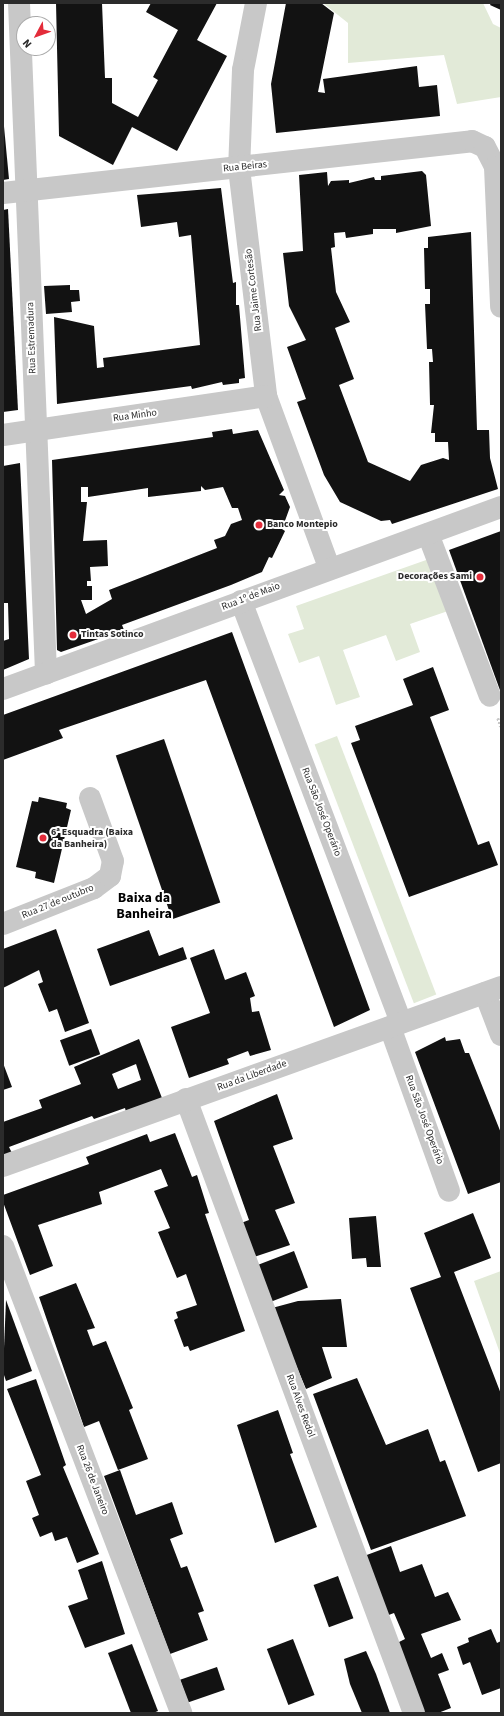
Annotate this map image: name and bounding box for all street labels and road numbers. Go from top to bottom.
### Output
street label: Rua Beiras [223,159,267,175]
street label: Rua Jaime Cortesão [243,248,265,332]
street label: Rua Estremadura [25,302,39,374]
street label: Rua Minho [112,407,158,425]
street label: Rua 1º de Maio [220,580,282,614]
street label: Rua São José Operário [299,766,343,858]
street label: Rua 27 de outubro [20,882,96,922]
street label: Rua da Liberdade [216,1058,288,1094]
street label: Rua São José Operário [402,1074,446,1166]
street label: Rua Alves Redol [283,1373,317,1439]
street label: Rua 26 de Janeiro [73,1443,111,1517]

